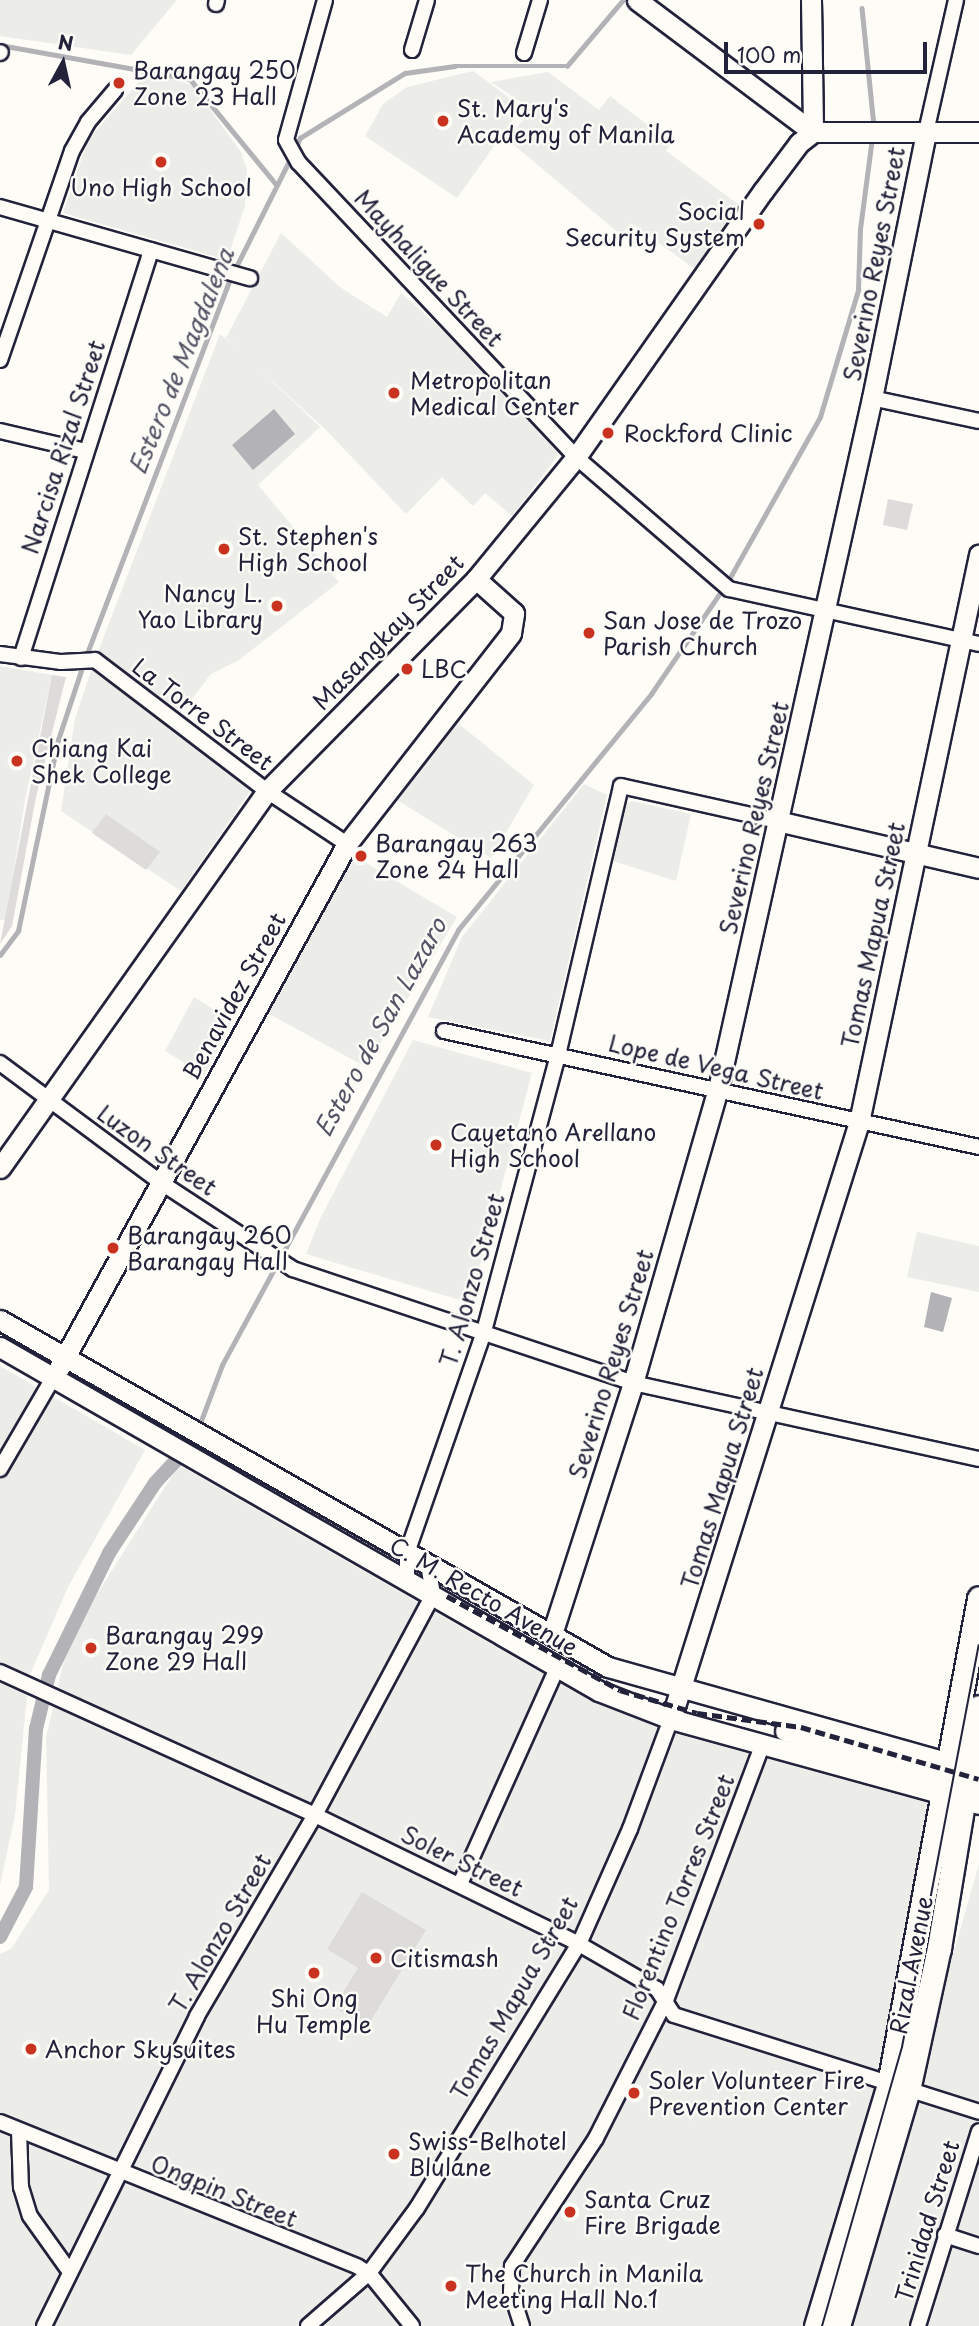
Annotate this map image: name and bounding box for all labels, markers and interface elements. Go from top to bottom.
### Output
text: N [57,27,75,57]
north arrow [28,28,98,98]
scale bar [727,28,930,72]
text: 100 m [737,38,801,70]
place label: Barangay 250 Zone 23 Hall [133,56,296,110]
marker: Barangay 250 Zone 23 Hall [111,75,127,91]
place label: St. Mary's Academy of Manila [457,94,674,148]
marker: St. Mary's Academy of Manila [435,113,451,129]
street label: Severino Reyes Street [838,144,910,384]
marker: Uno High School [153,154,169,170]
place label: Uno High School [69,173,253,201]
street label: Mayhaligue Street [349,183,509,353]
place label: Social Security System [566,197,745,251]
marker: Social Security System [751,216,767,232]
water label: Estero de Magdalena [122,243,240,479]
street label: Narcisa Rizal Street [15,336,111,558]
place label: Metropolitan Medical Center [410,366,579,420]
marker: Metropolitan Medical Center [384,383,404,403]
place label: Rockford Clinic [624,419,792,447]
marker: Rockford Clinic [598,423,618,443]
place label: St. Stephen's High School [238,522,379,576]
marker: St. Stephen's High School [216,541,232,557]
street label: Masangkay Street [307,548,469,716]
place label: Nancy L. Yao Library [137,579,263,633]
marker: Nancy L. Yao Library [269,598,285,614]
place label: San Jose de Trozo Parish Church [603,606,803,660]
marker: San Jose de Trozo Parish Church [581,625,597,641]
street label: La Torre Street [127,652,279,776]
place label: LBC [421,655,467,683]
marker: LBC [399,661,415,677]
street label: Severino Reyes Street [714,698,794,938]
place label: Chiang Kai Shek College [31,734,172,788]
marker: Chiang Kai Shek College [9,753,25,769]
street label: Tomas Mapua Street [835,819,911,1051]
place label: Barangay 263 Zone 24 Hall [375,829,537,883]
marker: Barangay 263 Zone 24 Hall [353,848,369,864]
street label: Benavidez Street [177,908,291,1084]
water label: Estero de San Lazaro [308,913,452,1141]
street label: Lope de Vega Street [605,1029,827,1105]
street label: Luzon Street [93,1099,221,1201]
place label: Cayetano Arellano High School [450,1118,656,1172]
marker: Cayetano Arellano High School [428,1137,444,1153]
street label: T. Alonzo Street [434,1190,510,1370]
place label: Barangay 260 Barangay Hall [127,1221,291,1275]
marker: Barangay 260 Barangay Hall [105,1240,121,1256]
street label: Severino Reyes Street [563,1246,659,1482]
street label: Tomas Mapua Street [675,1363,769,1593]
street label: C. M. Recto Avenue [384,1530,584,1662]
place label: Barangay 299 Zone 29 Hall [105,1621,265,1675]
marker: Barangay 299 Zone 29 Hall [83,1640,99,1656]
street label: Florentino Torres Street [616,1770,740,2024]
street label: Soler Street [396,1819,528,1903]
street label: T. Alonzo Street [163,1849,277,2017]
street label: Tomas Mapua Street [444,1891,584,2105]
street label: Rizal Avenue [884,1894,938,2036]
place label: Citismash [390,1944,499,1972]
marker: Citismash [368,1950,384,1966]
marker: Shi Ong Hu Temple [306,1965,322,1981]
place label: Shi Ong Hu Temple [256,1984,372,2038]
place label: Anchor Skysuites [45,2035,236,2063]
marker: Anchor Skysuites [23,2041,39,2057]
place label: Soler Volunteer Fire Prevention Center [648,2066,868,2120]
marker: Soler Volunteer Fire Prevention Center [626,2085,642,2101]
place label: Swiss-Belhotel Blulane [408,2127,567,2181]
street label: Trinidad Street [889,2136,965,2306]
marker: Swiss-Belhotel Blulane [386,2146,402,2162]
street label: Ongpin Street [147,2149,301,2233]
place label: Santa Cruz Fire Brigade [584,2185,720,2239]
marker: Santa Cruz Fire Brigade [562,2204,578,2220]
place label: The Church in Manila Meeting Hall No.1 [465,2259,705,2313]
marker: The Church in Manila Meeting Hall No.1 [443,2278,459,2294]

